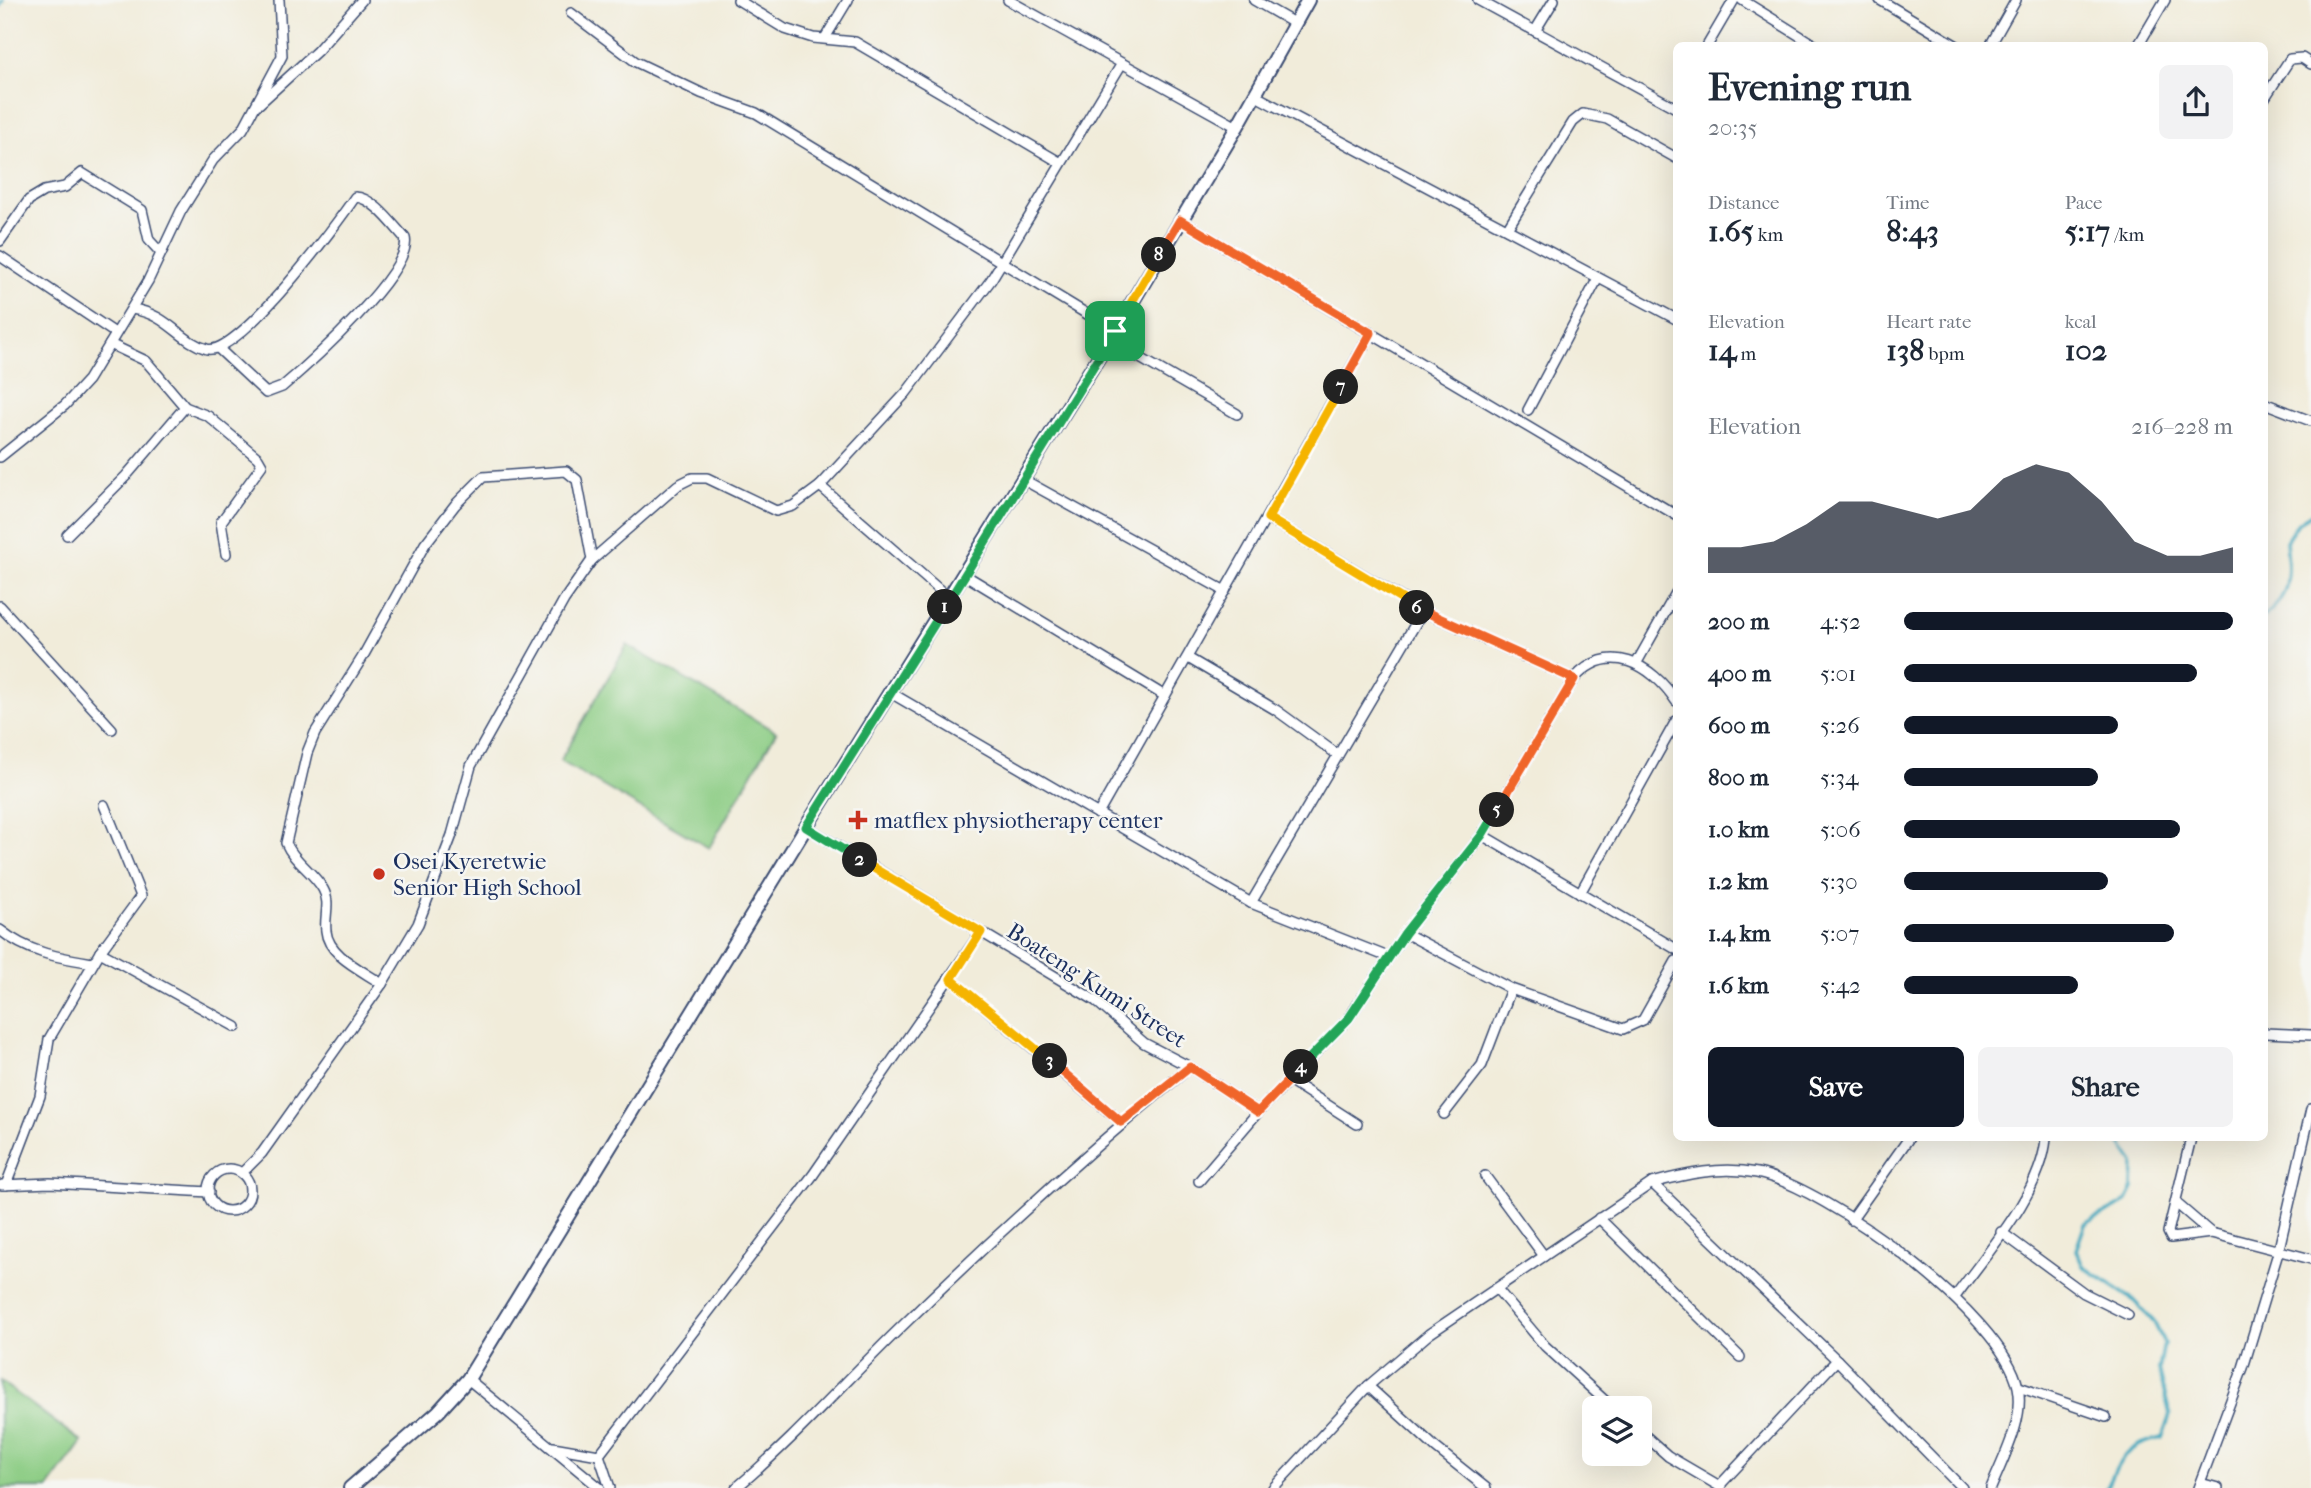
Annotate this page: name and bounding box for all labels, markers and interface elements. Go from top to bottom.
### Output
text: Evening run [1708,65,1911,110]
button: share [2159,65,2233,139]
text: 20:35 [1708,114,1757,141]
text: Distance [1708,192,1779,214]
text: Time [1886,192,1930,214]
text: Pace [2065,192,2103,214]
text: 1.65 [1708,214,1754,249]
text: 8:43 [1886,214,1939,249]
text: 5:17 [2065,214,2110,249]
text: km [1754,224,1783,246]
text: /km [2110,224,2144,246]
pin: 8 [1142,238,1176,272]
text: 8 [1154,243,1163,265]
pin [1085,301,1145,361]
text: Elevation [1708,311,1785,333]
text: Heart rate [1886,311,1971,333]
text: kcal [2065,311,2097,333]
icon: arrive [1096,312,1134,350]
text: 14 [1708,333,1736,368]
text: 138 [1886,333,1924,368]
text: 102 [2065,333,2107,368]
text: m [1736,343,1756,365]
text: bpm [1924,343,1964,365]
pin: 7 [1324,370,1358,404]
text: 7 [1336,375,1345,397]
text: Elevation [1708,413,1801,440]
text: 216–228 m [2131,413,2233,440]
pin: 1 [928,590,962,624]
pin: 6 [1400,590,1434,626]
text: 1 [941,595,948,617]
text: 6 [1411,596,1422,618]
text: 200 m [1708,608,1769,635]
text: 4:52 [1820,608,1861,635]
text: 400 m [1708,660,1771,687]
text: 5:01 [1820,660,1856,687]
text: 600 m [1708,712,1770,739]
text: 5:26 [1820,712,1860,739]
text: 800 m [1708,764,1769,791]
text: 5:34 [1820,764,1859,791]
pin: 5 [1480,792,1514,828]
text: 5 [1492,798,1501,820]
place label: matflex physiotherapy center [874,807,1163,834]
marker: matflex physiotherapy center [848,810,868,830]
text: 1.0 km [1708,816,1769,843]
text: 5:06 [1820,816,1861,843]
pin: 2 [842,842,878,878]
place label: Osei Kyeretwie Senior High School [393,848,582,901]
text: 2 [855,848,864,870]
marker: Osei Kyeretwie Senior High School [371,866,387,882]
text: 1.2 km [1708,868,1768,895]
text: 5:30 [1820,868,1858,895]
street label: Boateng Kumi Street [1002,917,1191,1053]
text: 1.4 km [1708,920,1771,947]
text: 5:07 [1820,920,1859,947]
text: 1.6 km [1708,972,1769,999]
text: 5:42 [1820,972,1861,999]
pin: 3 [1032,1044,1068,1078]
button: Save [1708,1047,1964,1127]
button: Share [1978,1047,2233,1127]
text: 3 [1046,1049,1053,1071]
pin: 4 [1284,1050,1318,1084]
text: 4 [1295,1055,1306,1077]
map controls [1582,1396,1652,1466]
button: layers [1582,1396,1652,1466]

